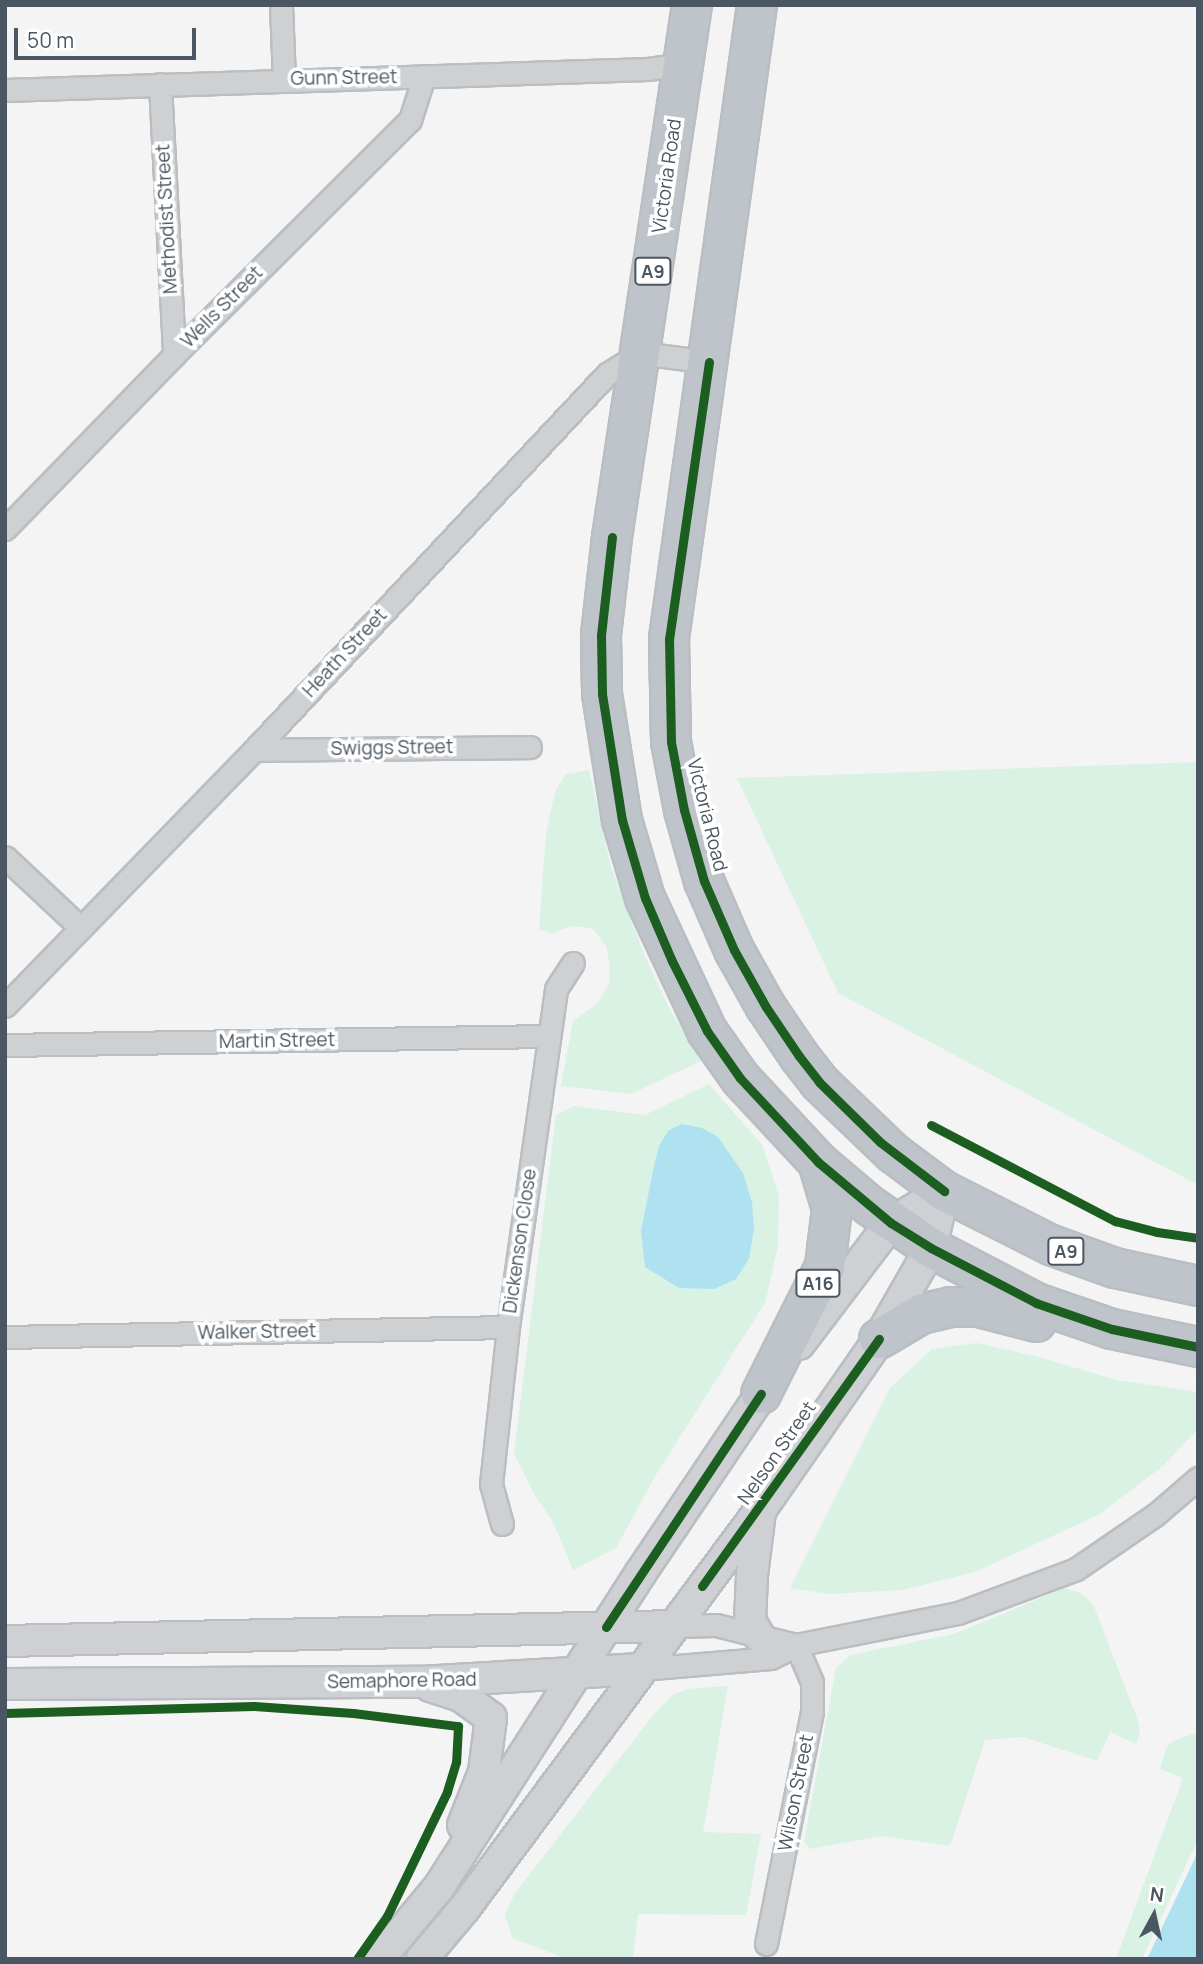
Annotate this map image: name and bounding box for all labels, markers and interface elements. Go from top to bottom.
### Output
scale bar [18,14,200,58]
text: 50 m [27,26,74,54]
street label: Gunn Street [290,66,398,90]
street label: Victoria Road [648,117,686,235]
street label: Methodist Street [152,143,182,295]
road number: A9 [634,256,672,286]
street label: Wells Street [176,261,268,353]
street label: Heath Street [298,604,392,702]
street label: Swiggs Street [330,736,454,760]
street label: Victoria Road [682,756,732,874]
street label: Martin Street [219,1029,335,1053]
street label: Dickenson Close [499,1167,541,1315]
road number: A9 [1047,1236,1085,1266]
road number: A16 [795,1268,841,1298]
street label: Walker Street [197,1320,317,1344]
street label: Nelson Street [733,1397,821,1509]
street label: Semaphore Road [327,1668,477,1694]
street label: Wilson Street [774,1733,818,1853]
north arrow [1119,1880,1189,1950]
text: N [1148,1880,1165,1908]

